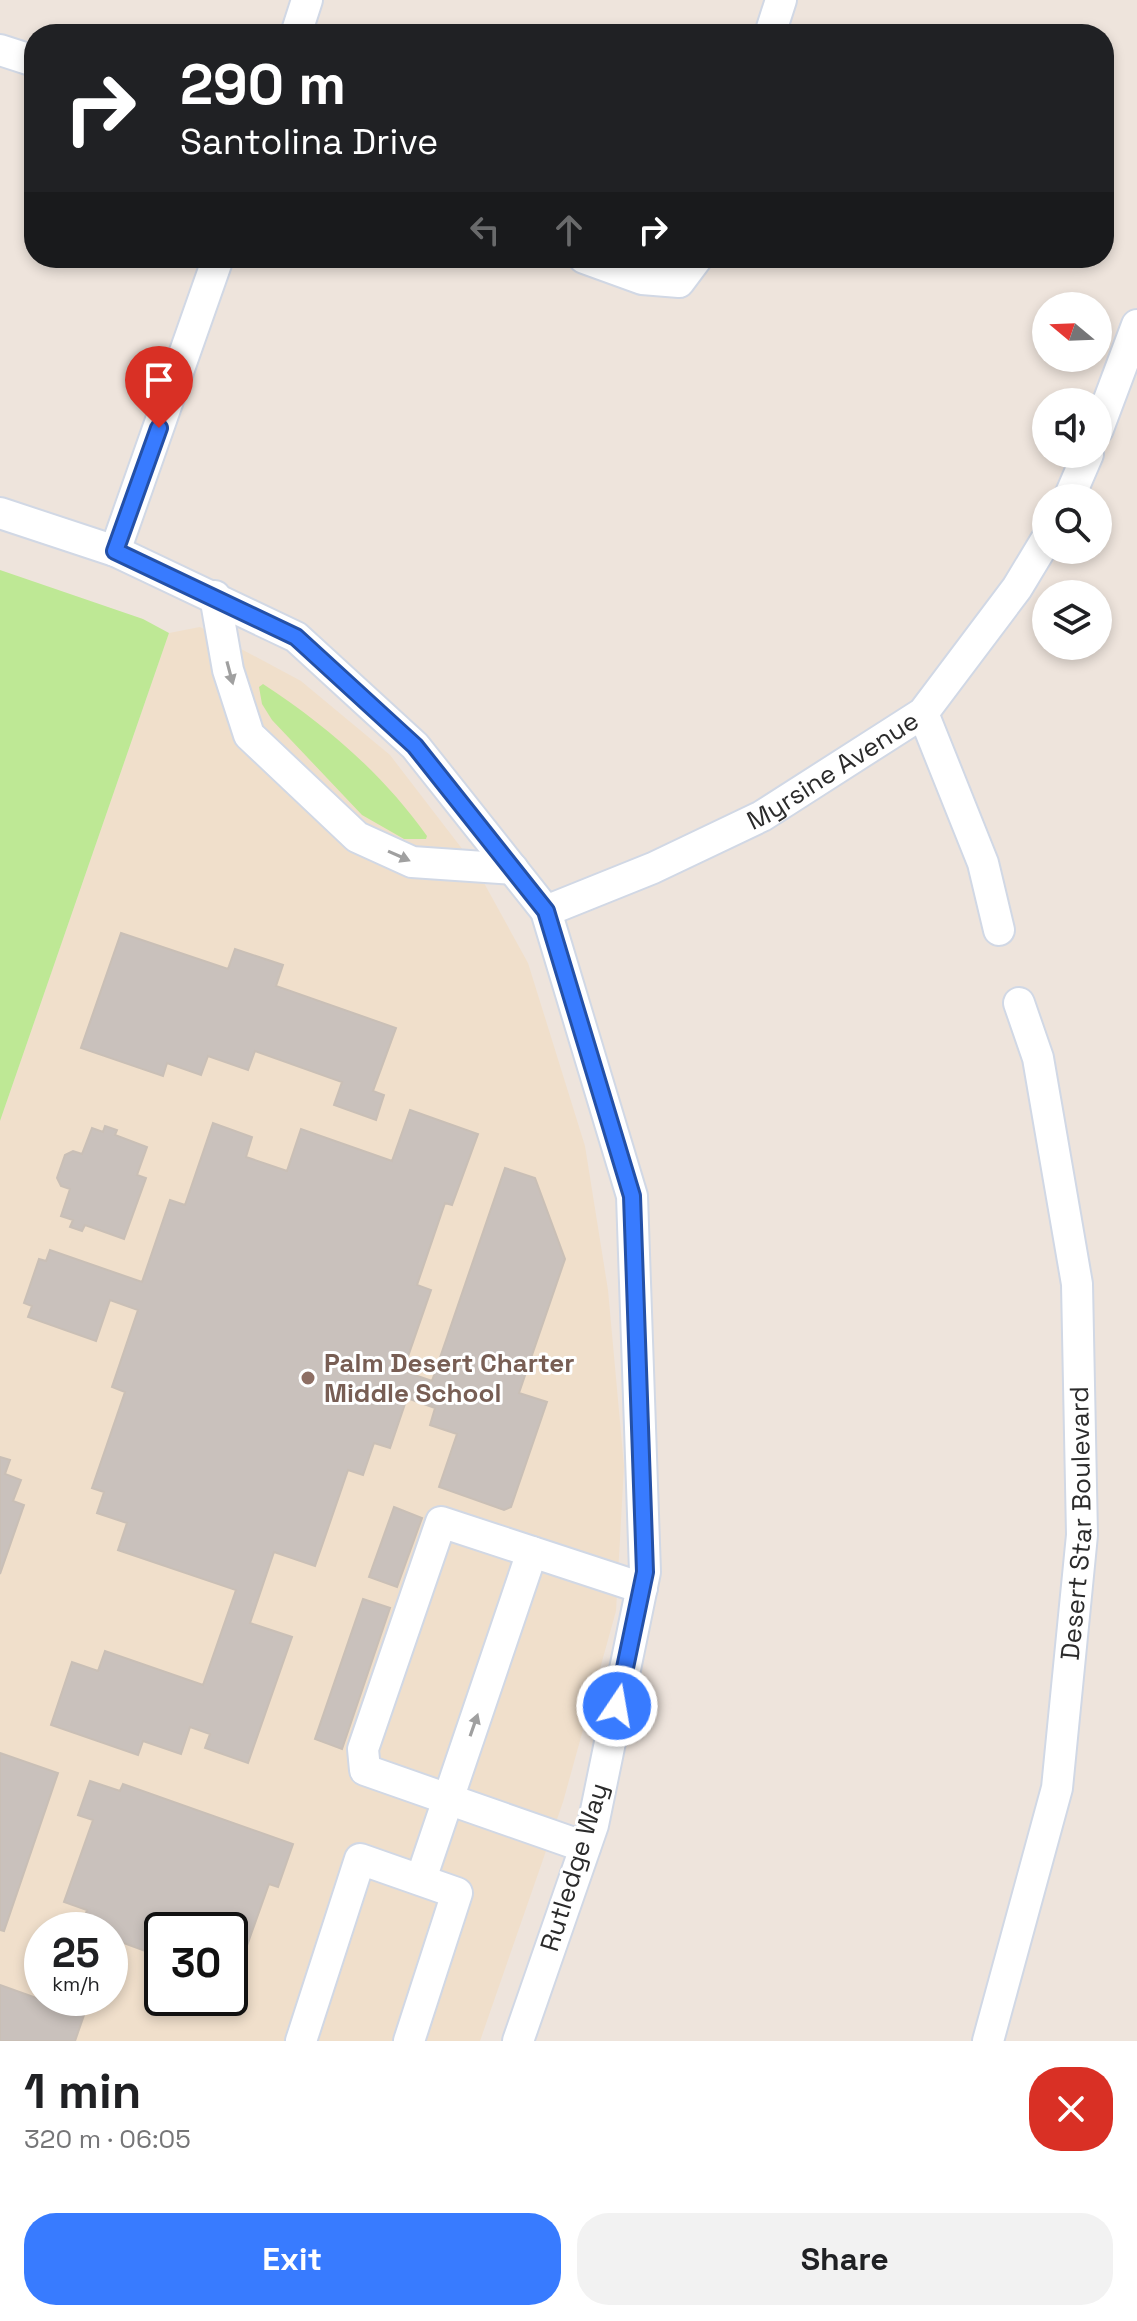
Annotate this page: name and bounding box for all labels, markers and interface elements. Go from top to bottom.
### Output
text: 290 m [180,49,346,120]
icon: right [48,56,152,160]
text: Santolina Drive [180,119,438,165]
icon: left [463,208,507,252]
icon: ahead [547,208,591,252]
icon: right [631,208,675,252]
north arrow [1032,292,1112,372]
map controls [1032,292,1112,660]
pin [125,346,193,428]
icon: arrive [137,358,181,402]
button: sound [1032,388,1112,468]
button: search [1032,484,1112,564]
button: layers [1032,580,1112,660]
one-way arrow [224,661,237,685]
street label: Myrsine Avenue [741,703,925,838]
one-way arrow [388,850,411,863]
place label: Palm Desert Charter Middle School [324,1346,575,1410]
marker: Palm Desert Charter Middle School [299,1369,317,1387]
street label: Desert Star Boulevard [1053,1386,1100,1662]
position arrow [575,1664,659,1748]
one-way arrow [469,1713,481,1737]
street label: Rutledge Way [532,1779,616,1955]
speed limit sign: 30 [144,1912,248,2016]
text: 25 [52,1928,100,1979]
text: km/h [52,1971,100,1997]
text: 1 min [24,2061,141,2122]
button: close [1029,2067,1113,2151]
text: 320 m · 06:05 [24,2122,191,2156]
button: Exit [24,2213,561,2305]
button: Share [577,2213,1113,2305]

